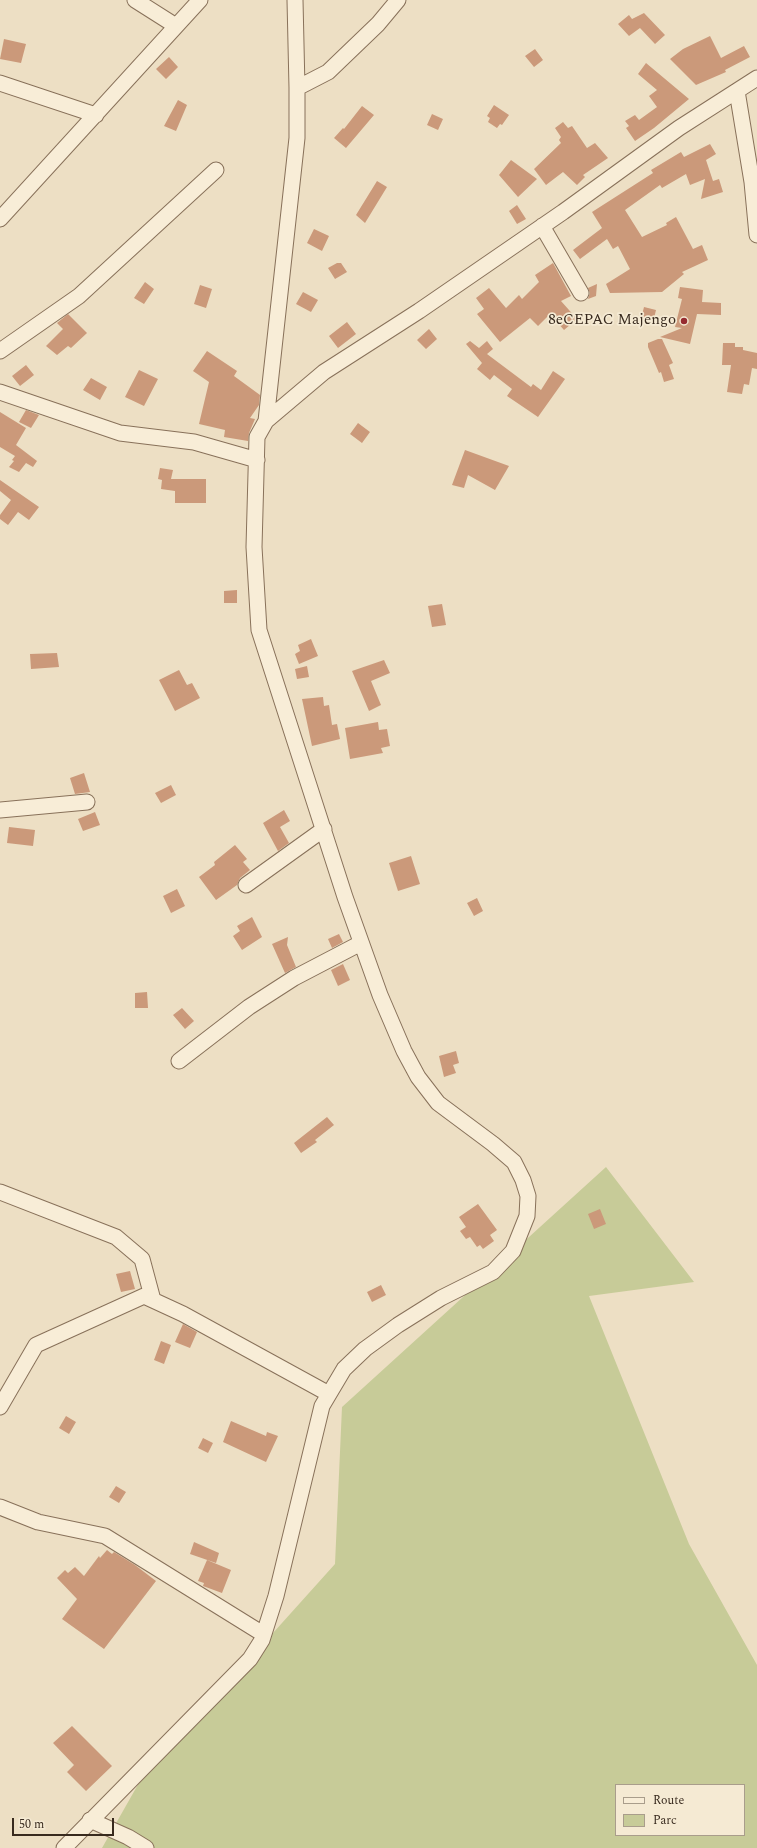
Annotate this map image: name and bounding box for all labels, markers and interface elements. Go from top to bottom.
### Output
place label: 8eCEPAC Majengo [548,312,676,330]
marker: 8eCEPAC Majengo [679,316,689,326]
legend [615,1784,745,1836]
text: Route [653,1791,684,1810]
scale bar [14,1810,116,1836]
text: Parc [653,1811,677,1830]
text: 50 m [19,1815,44,1834]

